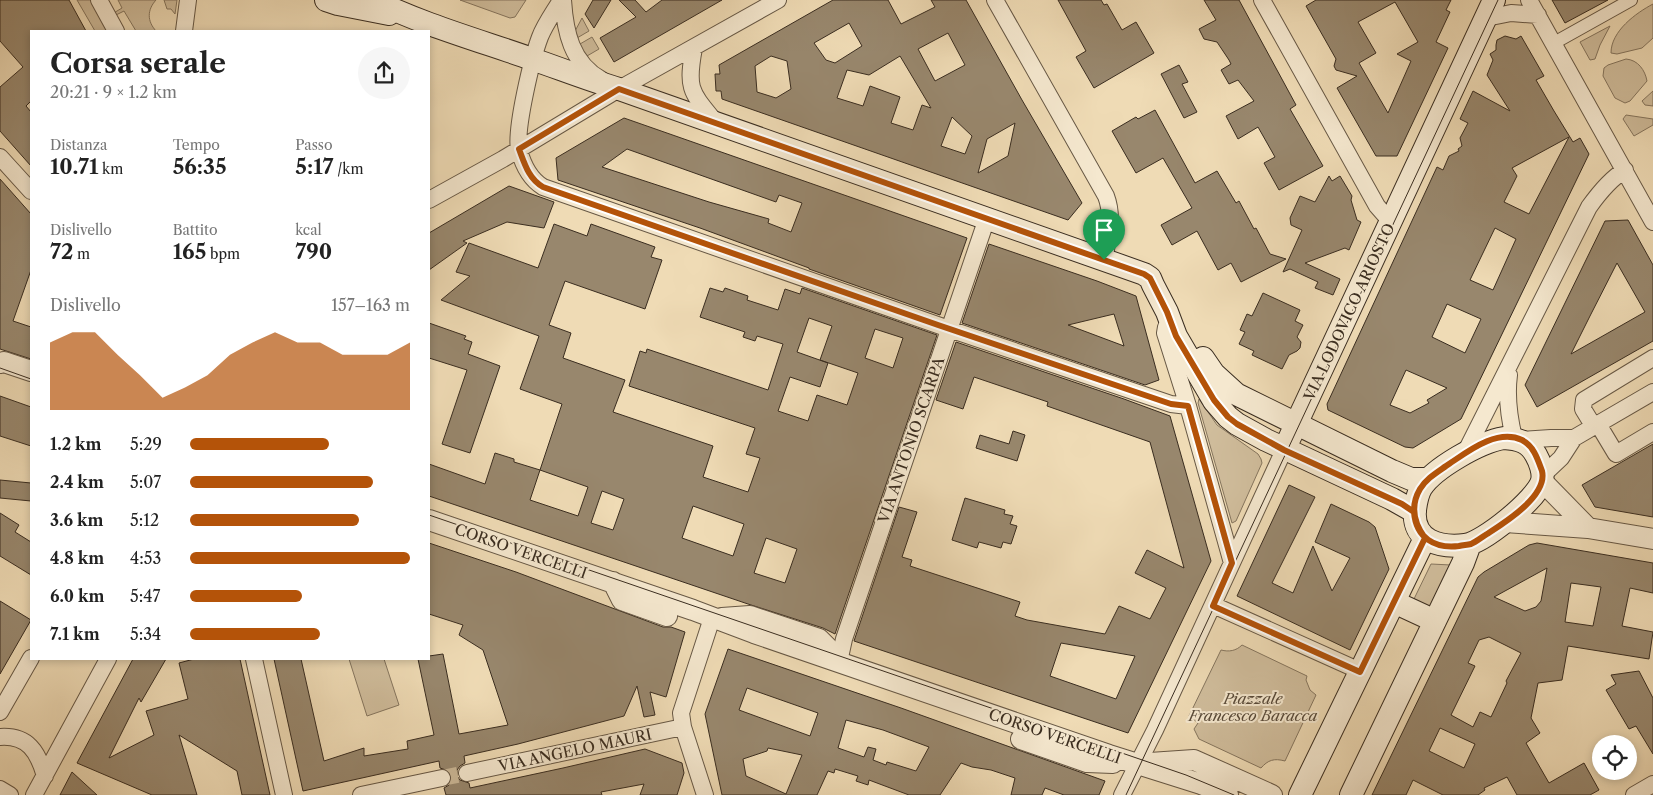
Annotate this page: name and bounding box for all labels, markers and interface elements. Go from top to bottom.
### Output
text: Corsa serale [50,46,226,80]
button: share [358,47,410,99]
text: 20:21 · 9 × 1.2 km [50,82,177,102]
text: Distanza [50,136,107,154]
text: Tempo [173,136,220,154]
text: Passo [295,136,333,154]
text: 10.71 [50,154,98,179]
text: 56:35 [173,154,227,179]
text: 5:17 [295,154,334,179]
text: km [98,160,123,178]
text: /km [334,160,363,178]
pin [1083,209,1125,260]
icon: arrive [1090,216,1118,244]
street label: VIA LODOVICO ARIOSTO [1299,220,1399,405]
text: Dislivello [50,221,112,239]
text: Battito [173,221,218,239]
text: kcal [295,221,322,239]
text: 72 [50,239,73,264]
text: 165 [173,239,206,264]
text: 790 [295,239,332,264]
text: m [73,245,90,263]
text: bpm [206,245,240,263]
text: Dislivello [50,295,121,315]
text: 157–163 m [331,295,410,315]
street label: VIA ANTONIO SCARPA [873,354,949,527]
text: 1.2 km [50,434,102,454]
text: 5:29 [130,434,162,454]
text: 2.4 km [50,472,104,492]
text: 5:07 [130,472,161,492]
text: 3.6 km [50,510,104,530]
text: 5:12 [130,510,159,530]
street label: CORSO VERCELLI [452,519,590,583]
text: 4.8 km [50,548,104,568]
text: 4:53 [130,548,161,568]
text: 6.0 km [50,586,104,606]
text: 5:47 [130,586,160,606]
text: 7.1 km [50,624,100,644]
text: 5:34 [130,624,161,644]
park label: Piazzale Francesco Baracca [1188,689,1318,725]
street label: CORSO VERCELLI [986,704,1124,768]
street label: VIA ANGELO MAURI [496,724,653,776]
map controls [1592,735,1637,780]
button: locate [1592,735,1637,780]

